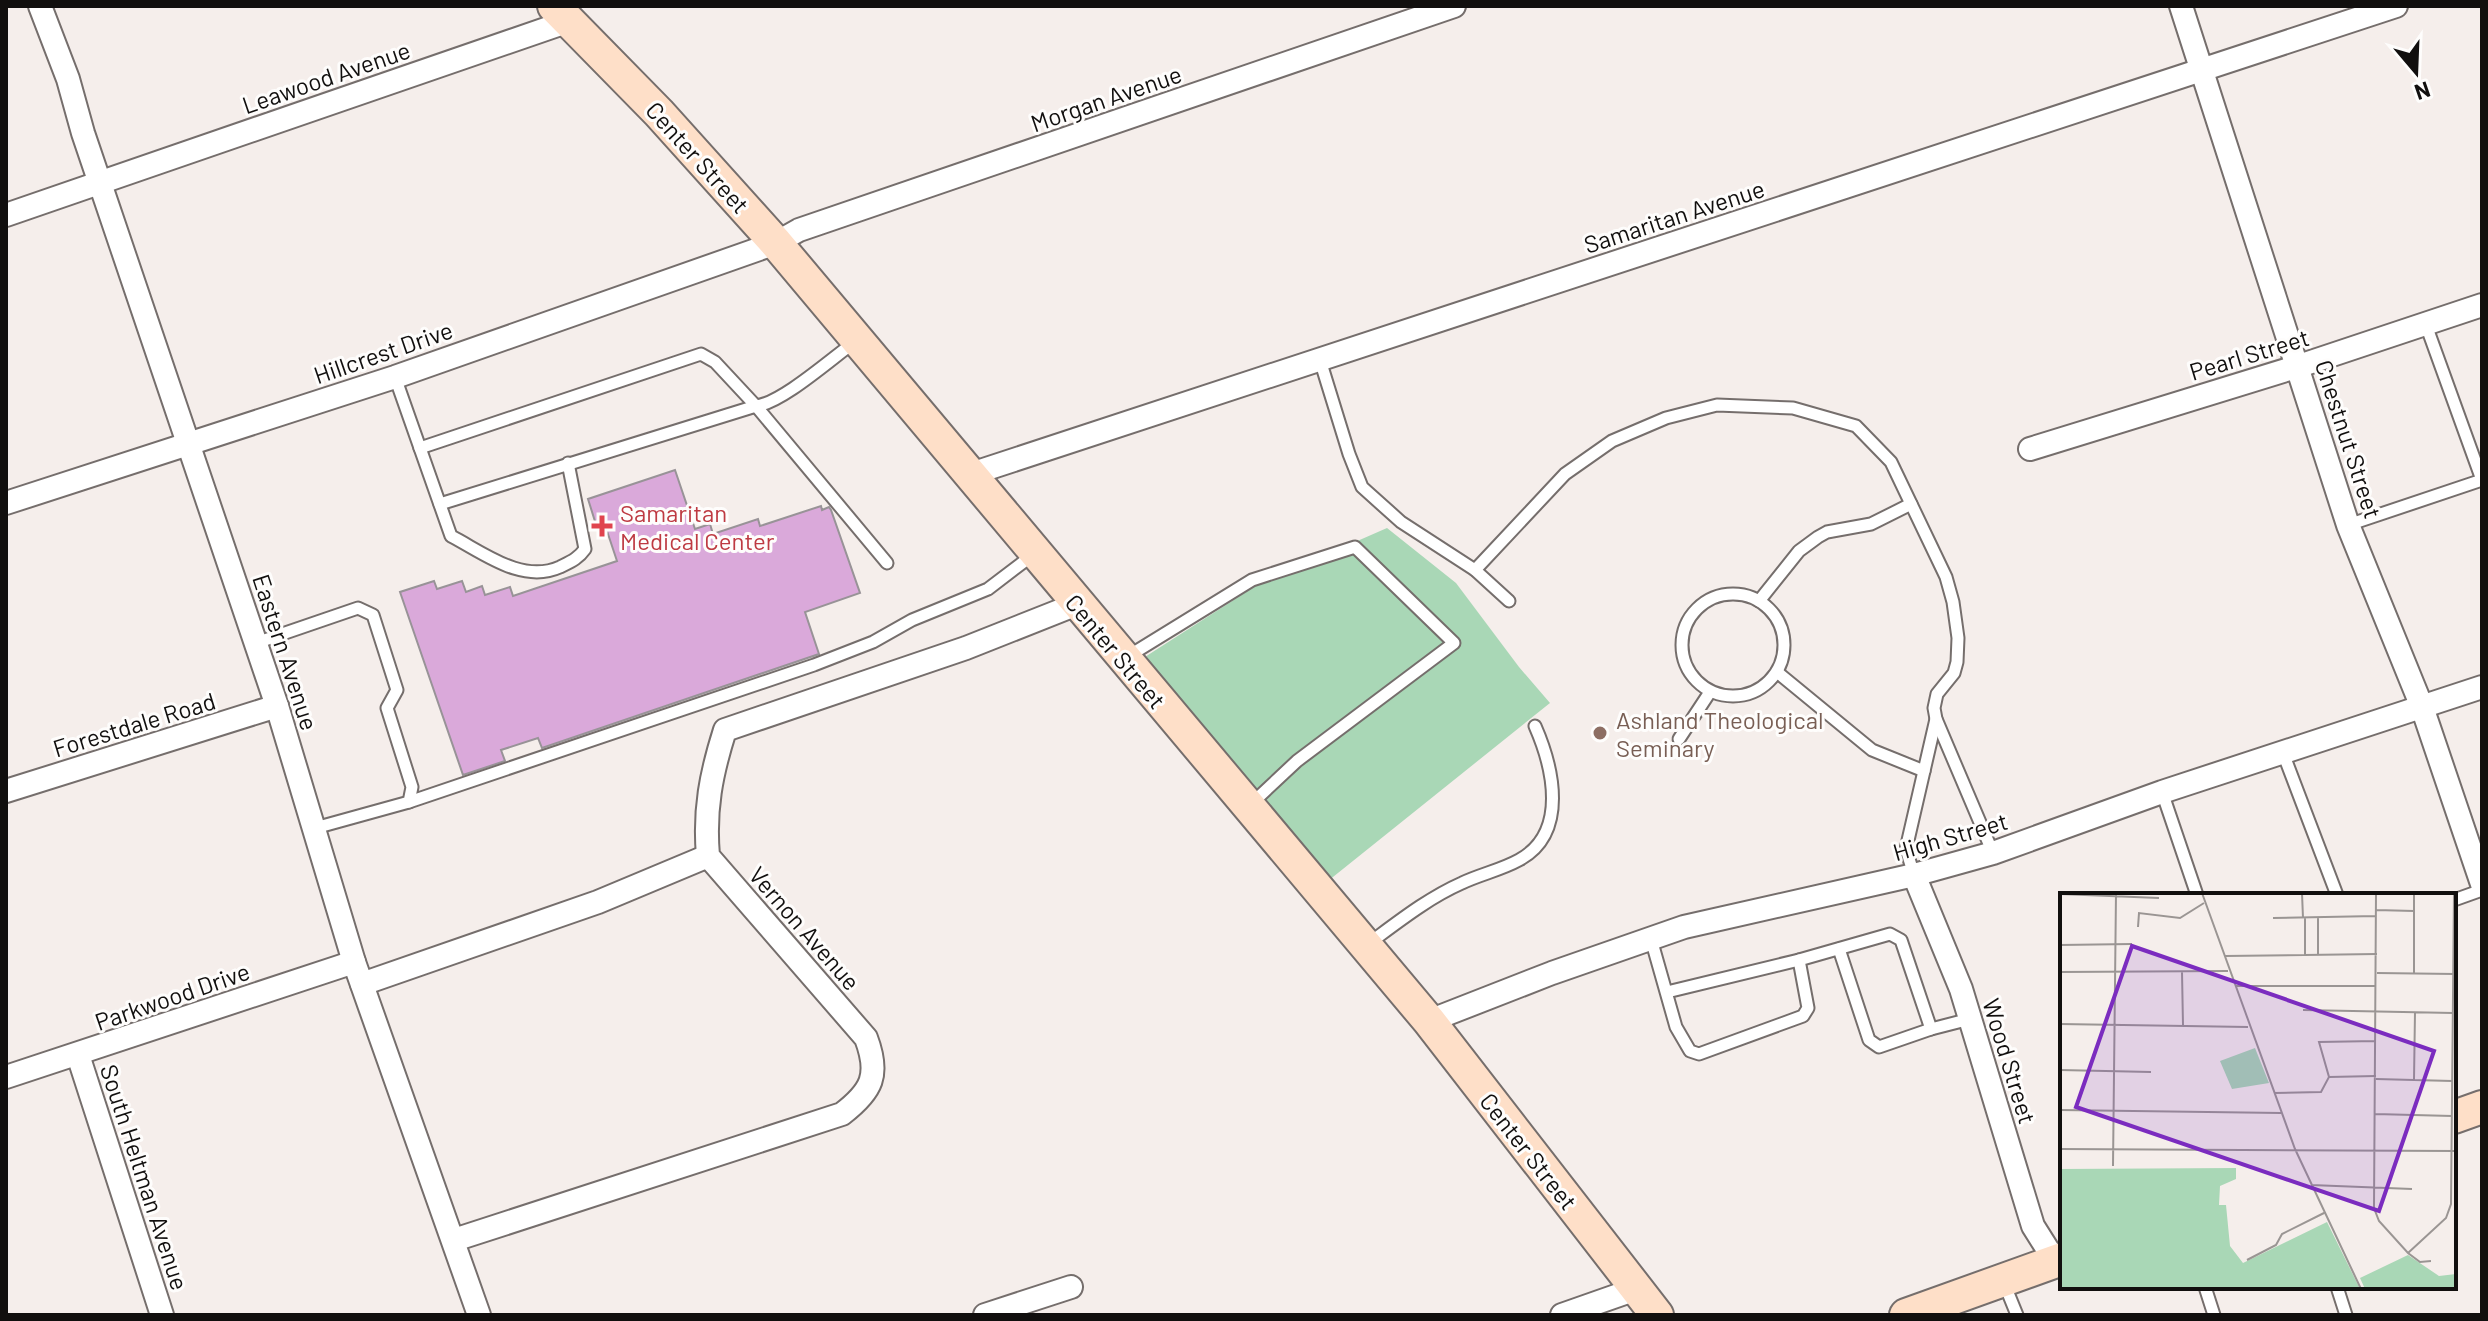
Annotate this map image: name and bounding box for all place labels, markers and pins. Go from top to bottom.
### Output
place label: Samaritan Medical Center [620,498,775,555]
marker: Samaritan Medical Center [591,515,613,537]
place label: Ashland Theological Seminary [1616,705,1824,762]
marker: Ashland Theological Seminary [1591,724,1609,742]

